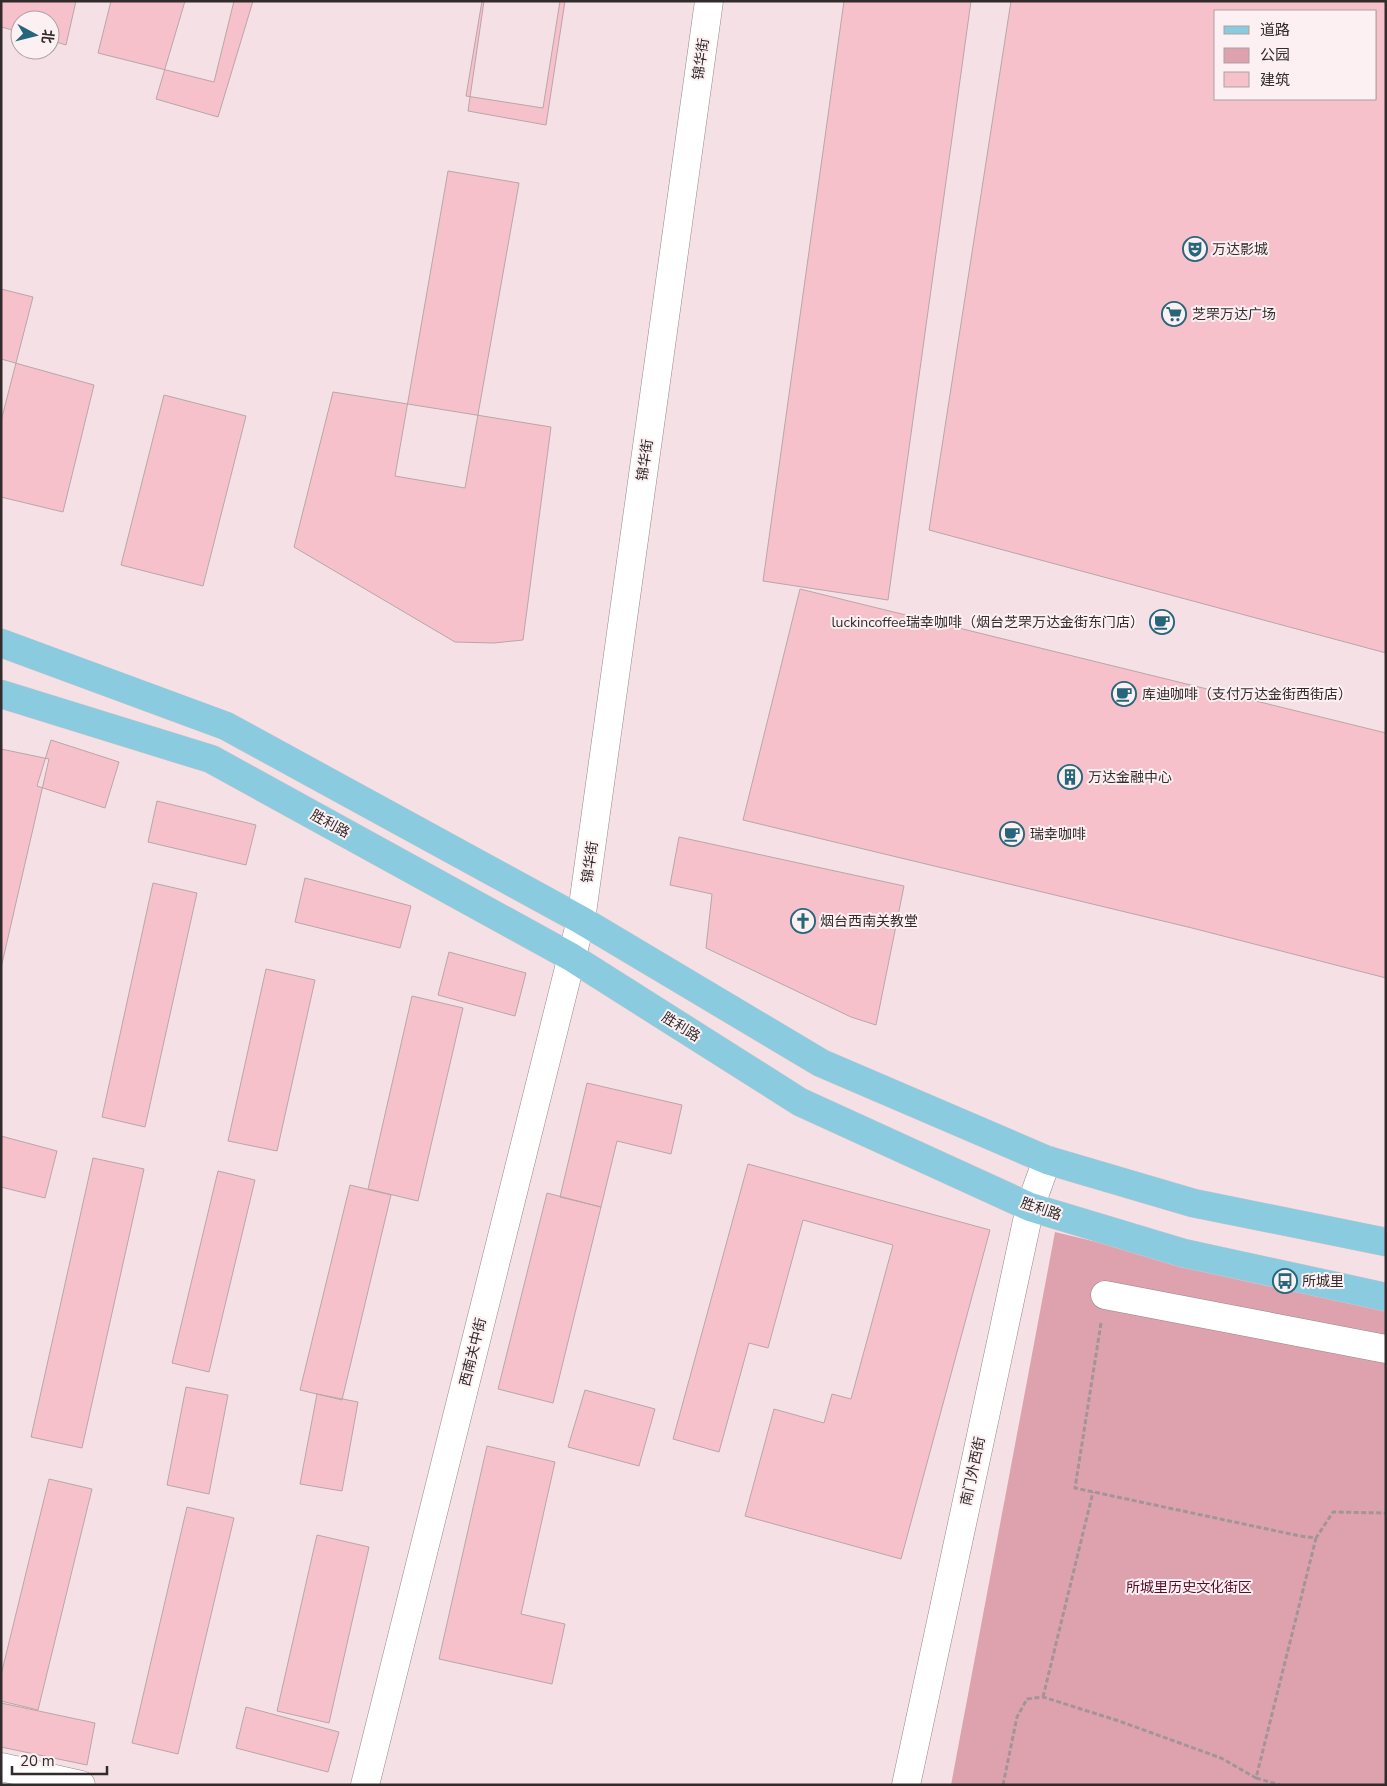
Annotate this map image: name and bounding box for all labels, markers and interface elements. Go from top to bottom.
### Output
north arrow [10,10,60,60]
legend [1214,10,1377,100]
text: 道路 [1260,20,1290,40]
text: 北 [37,28,58,45]
street label: 锦华街 [689,37,713,81]
text: 公园 [1260,45,1290,65]
text: 建筑 [1260,70,1290,90]
theatre icon: 万达影城 [1182,236,1208,262]
place label: 万达影城 [1212,240,1268,259]
supermarket icon: 芝罘万达广场 [1161,301,1187,327]
place label: 芝罘万达广场 [1192,305,1276,324]
street label: 锦华街 [633,438,657,482]
cafe icon: luckincoffee瑞幸咖啡（烟台芝罘万达金街东门店） [1149,609,1175,635]
place label: luckincoffee瑞幸咖啡（烟台芝罘万达金街东门店） [831,613,1144,632]
cafe icon: 库迪咖啡（支付万达金街西街店） [1111,681,1137,707]
place label: 库迪咖啡（支付万达金街西街店） [1142,685,1352,704]
building icon: 万达金融中心 [1057,764,1083,790]
place label: 万达金融中心 [1088,768,1172,787]
street label: 胜利路 [307,806,353,842]
cafe icon: 瑞幸咖啡 [999,821,1025,847]
place label: 瑞幸咖啡 [1030,825,1086,844]
street label: 锦华街 [578,840,602,884]
church icon: 烟台西南关教堂 [790,908,816,934]
place label: 烟台西南关教堂 [820,912,918,931]
street label: 胜利路 [658,1008,704,1046]
street label: 胜利路 [1018,1193,1064,1225]
bus stop icon: 所城里 [1272,1268,1298,1294]
place label: 所城里 [1302,1272,1344,1291]
street label: 西南关中街 [455,1316,491,1388]
street label: 南门外西街 [956,1435,990,1507]
park label: 所城里历史文化街区 [1126,1578,1252,1597]
scale bar [12,1744,108,1776]
text: 20 m [20,1751,55,1771]

